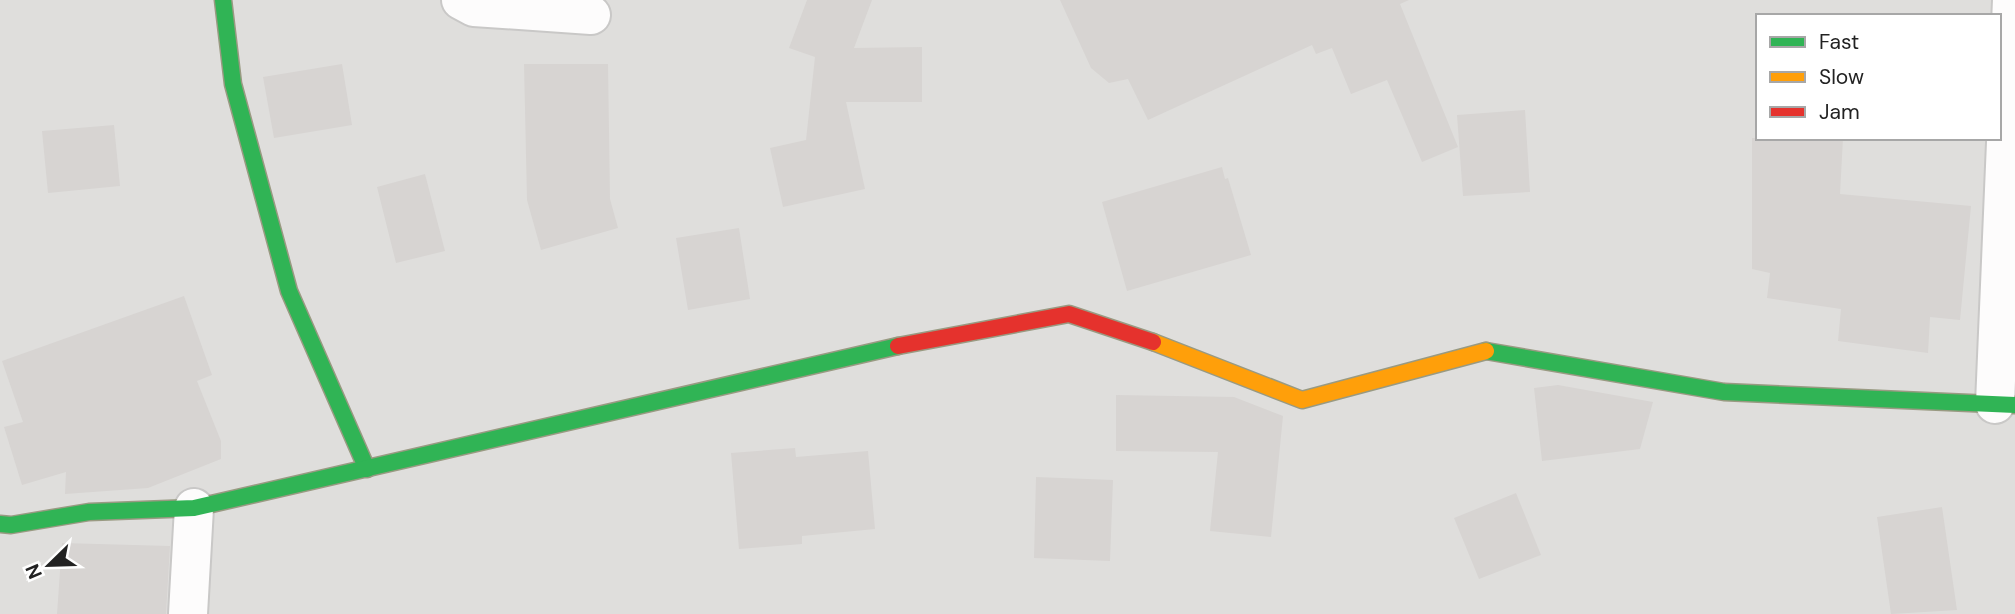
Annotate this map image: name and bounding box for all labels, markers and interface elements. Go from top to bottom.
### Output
legend [1756,14,2001,140]
text: Fast [1819,28,1859,56]
text: Slow [1819,63,1864,91]
text: Jam [1819,98,1860,126]
north arrow [14,530,84,600]
text: N [20,560,48,583]

